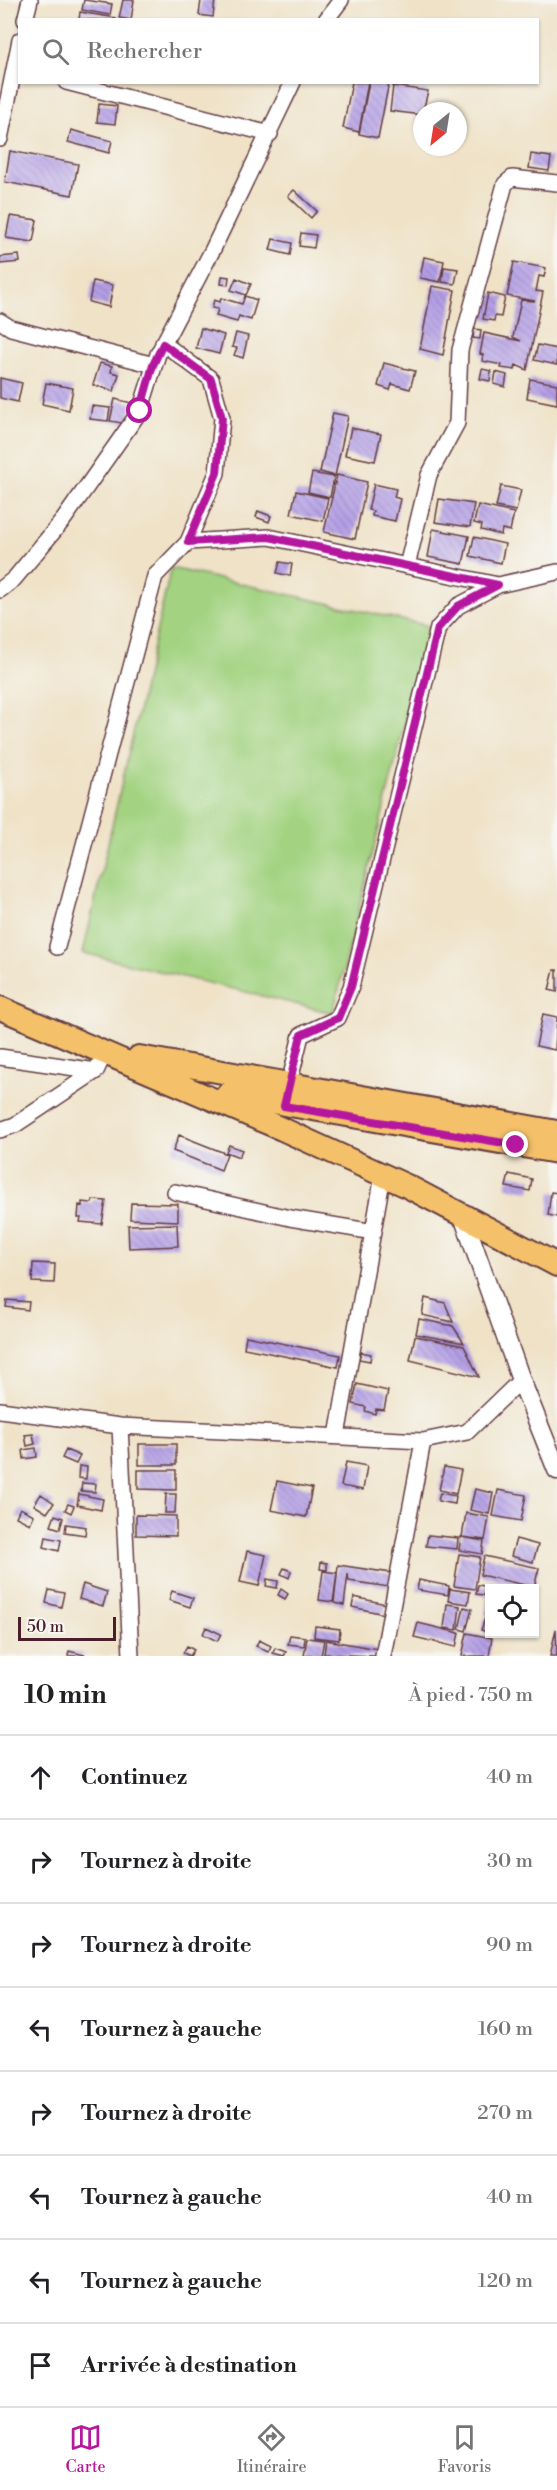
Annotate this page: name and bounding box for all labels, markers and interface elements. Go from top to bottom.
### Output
search box [18,18,539,84]
icon: search [39,35,72,68]
text: Rechercher [87,38,202,65]
north arrow [413,102,467,156]
route start [126,397,152,423]
route end [502,1131,528,1157]
map controls [485,1584,539,1638]
button: locate [485,1584,539,1638]
scale bar [18,1614,116,1642]
text: 50 m [27,1617,64,1637]
text: 10 min [24,1679,107,1711]
text: À pied · 750 m [408,1683,533,1708]
icon: ahead [24,1761,57,1794]
text: Continuez [81,1764,187,1791]
text: 40 m [486,1765,533,1790]
icon: right [24,1845,57,1878]
text: Tournez à droite [81,1848,252,1875]
text: 30 m [487,1849,533,1874]
icon: right [24,1929,57,1962]
text: Tournez à droite [81,1932,252,1959]
text: 90 m [486,1933,533,1958]
icon: left [24,2013,57,2046]
text: Tournez à gauche [81,2016,262,2043]
text: 160 m [478,2017,533,2042]
icon: right [24,2097,57,2130]
text: Tournez à droite [81,2100,252,2127]
text: 270 m [477,2101,533,2126]
icon: left [24,2181,57,2214]
text: Tournez à gauche [81,2184,262,2211]
text: 40 m [486,2185,533,2210]
icon: left [24,2265,57,2298]
text: Tournez à gauche [81,2268,262,2295]
text: 120 m [478,2269,533,2294]
icon: arrive [24,2349,57,2382]
text: Arrivée à destination [81,2352,297,2379]
tab: Carte [66,2421,106,2477]
tab: Itinéraire [237,2421,307,2477]
tab: Favoris [438,2421,491,2477]

